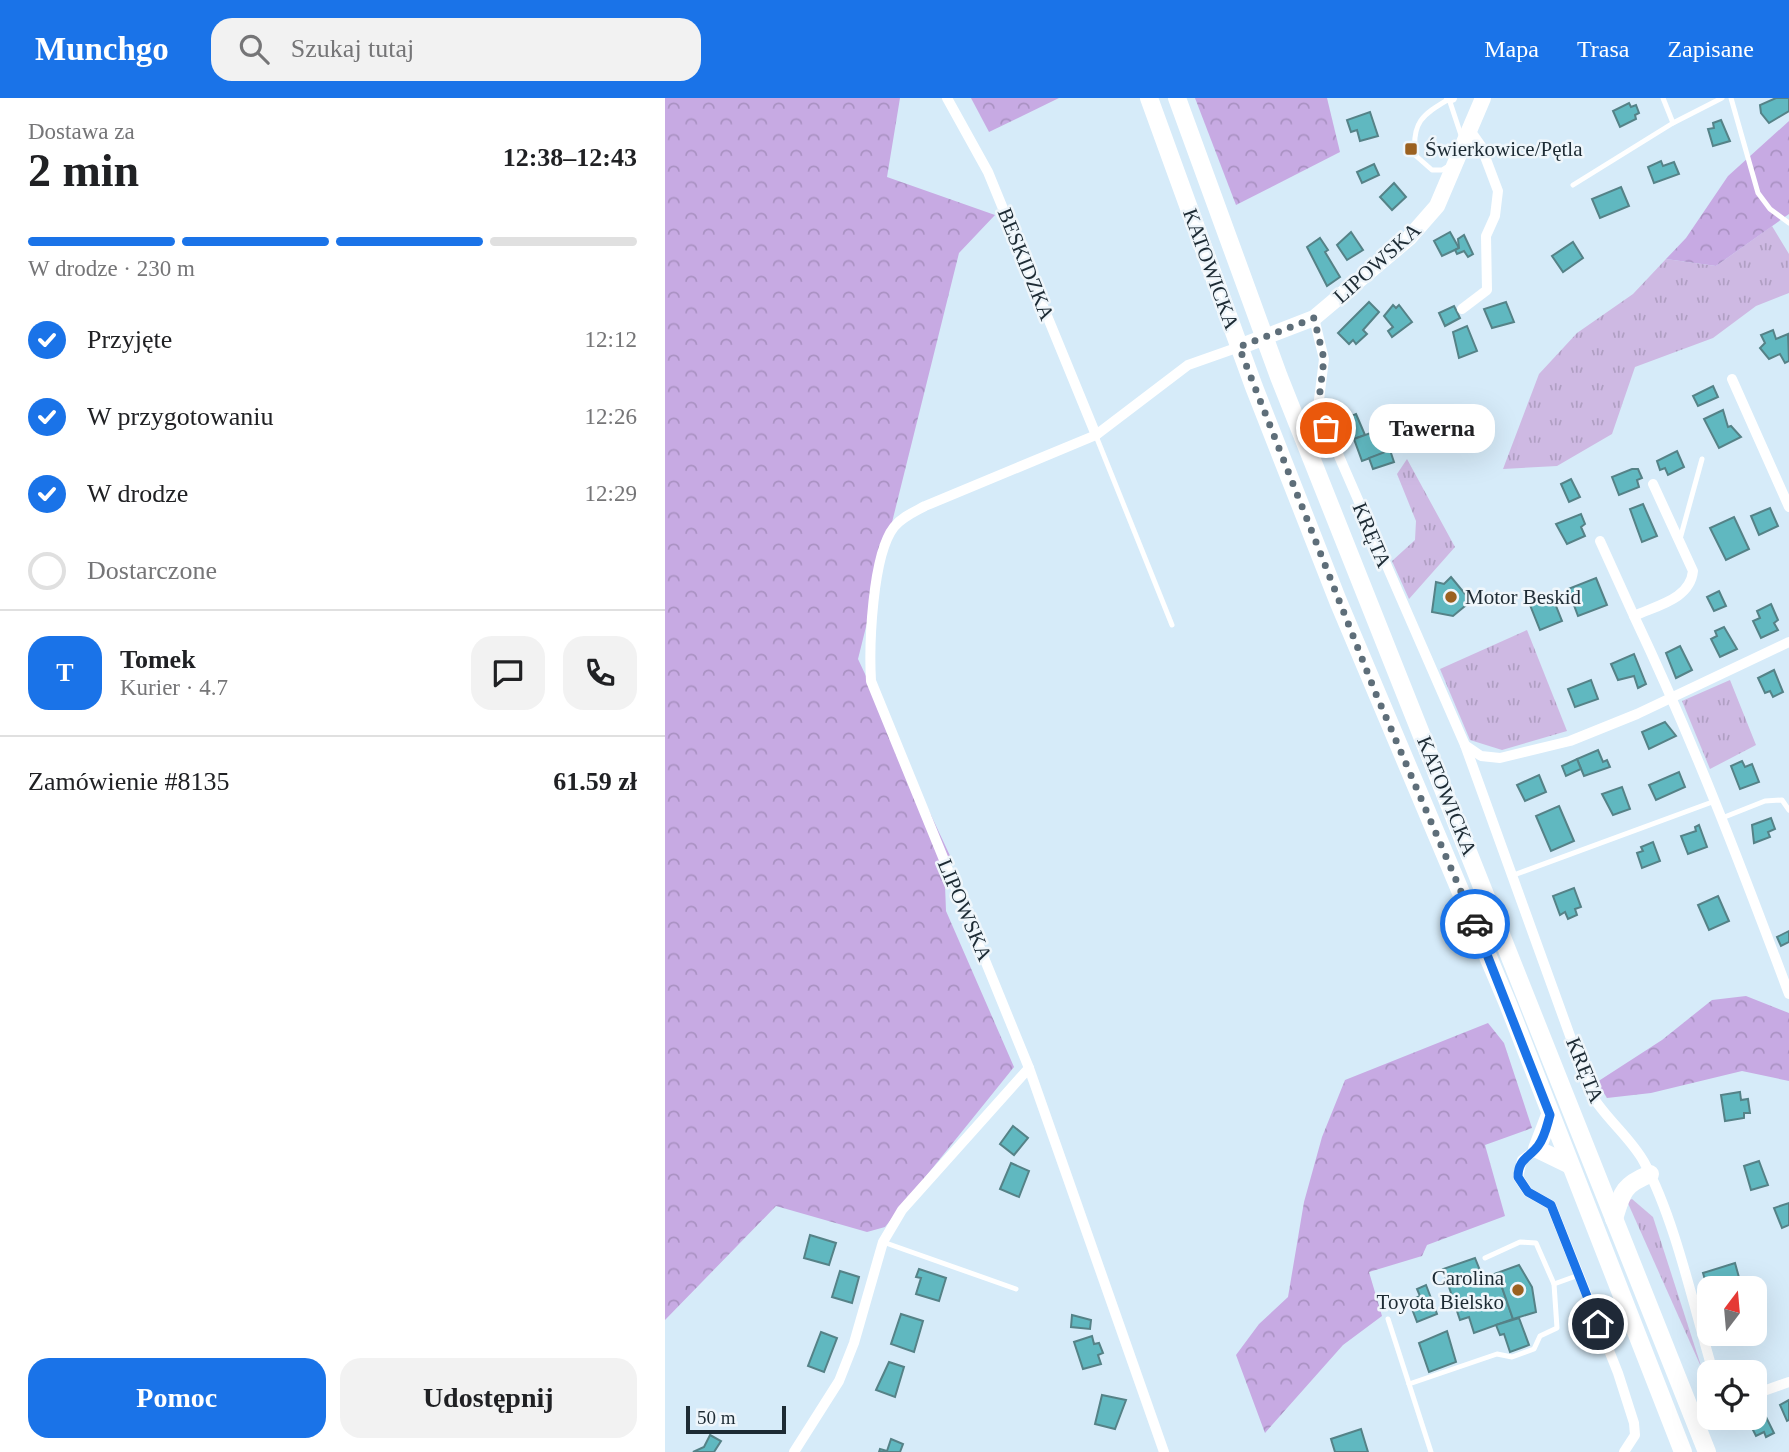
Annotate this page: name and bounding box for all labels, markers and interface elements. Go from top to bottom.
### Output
search box [211,18,701,81]
icon: search [235,30,273,68]
text: Munchgo [35,31,169,67]
text: Szukaj tutaj [291,34,414,63]
text: Mapa [1484,36,1539,62]
text: Trasa [1577,36,1629,62]
text: Zapisane [1667,36,1754,62]
text: Dostawa za [28,119,135,144]
place label: Świerkowice/Pętla [1425,137,1583,161]
marker: Świerkowice/Pętla [1403,141,1419,157]
text: 12:38–12:43 [503,143,637,172]
text: 2 min [28,145,139,196]
street label: BESKIDZKA [993,204,1060,324]
street label: KATOWICKA [1178,205,1244,333]
street label: LIPOWSKA [1329,217,1426,308]
text: W drodze · 230 m [28,256,195,281]
icon: check [28,321,66,359]
text: Przyjęte [87,325,172,354]
text: 12:12 [585,327,637,352]
icon: check [28,398,66,436]
pin [1296,398,1356,458]
text: W przygotowaniu [87,402,274,431]
text: 12:26 [585,404,637,429]
callout: Tawerna [1368,404,1494,452]
icon: bag [1307,409,1345,447]
text: Tawerna [1389,416,1475,441]
icon: check [28,475,66,513]
text: W drodze [87,479,188,508]
text: 12:29 [585,481,637,506]
street label: KRĘTA [1348,499,1397,572]
text: Dostarczone [87,556,217,585]
place label: Motor Beskid [1465,585,1582,609]
marker: Motor Beskid [1443,589,1459,605]
button: chat [471,636,545,710]
button: phone [563,636,637,710]
text: Tomek [120,645,196,674]
text: T [56,658,74,687]
text: Kurier · 4.7 [120,675,228,700]
street label: KATOWICKA [1412,733,1482,860]
text: Zamówienie #8135 [28,767,229,796]
text: 61.59 zł [553,767,637,796]
street label: LIPOWSKA [933,855,998,965]
courier [1440,889,1510,959]
icon: car [1456,905,1494,943]
street label: KRĘTA [1561,1034,1609,1107]
place label: Carolina Toyota Bielsko [1377,1266,1505,1314]
north arrow [1697,1276,1767,1346]
map controls [1697,1276,1767,1430]
marker: Carolina Toyota Bielsko [1510,1282,1526,1298]
pin [1568,1294,1628,1354]
icon: home [1579,1305,1617,1343]
button: Pomoc [28,1358,326,1438]
button: Udostępnij [340,1358,637,1438]
button: locate [1697,1360,1767,1430]
scale bar [686,1403,786,1435]
text: 50 m [697,1407,736,1428]

